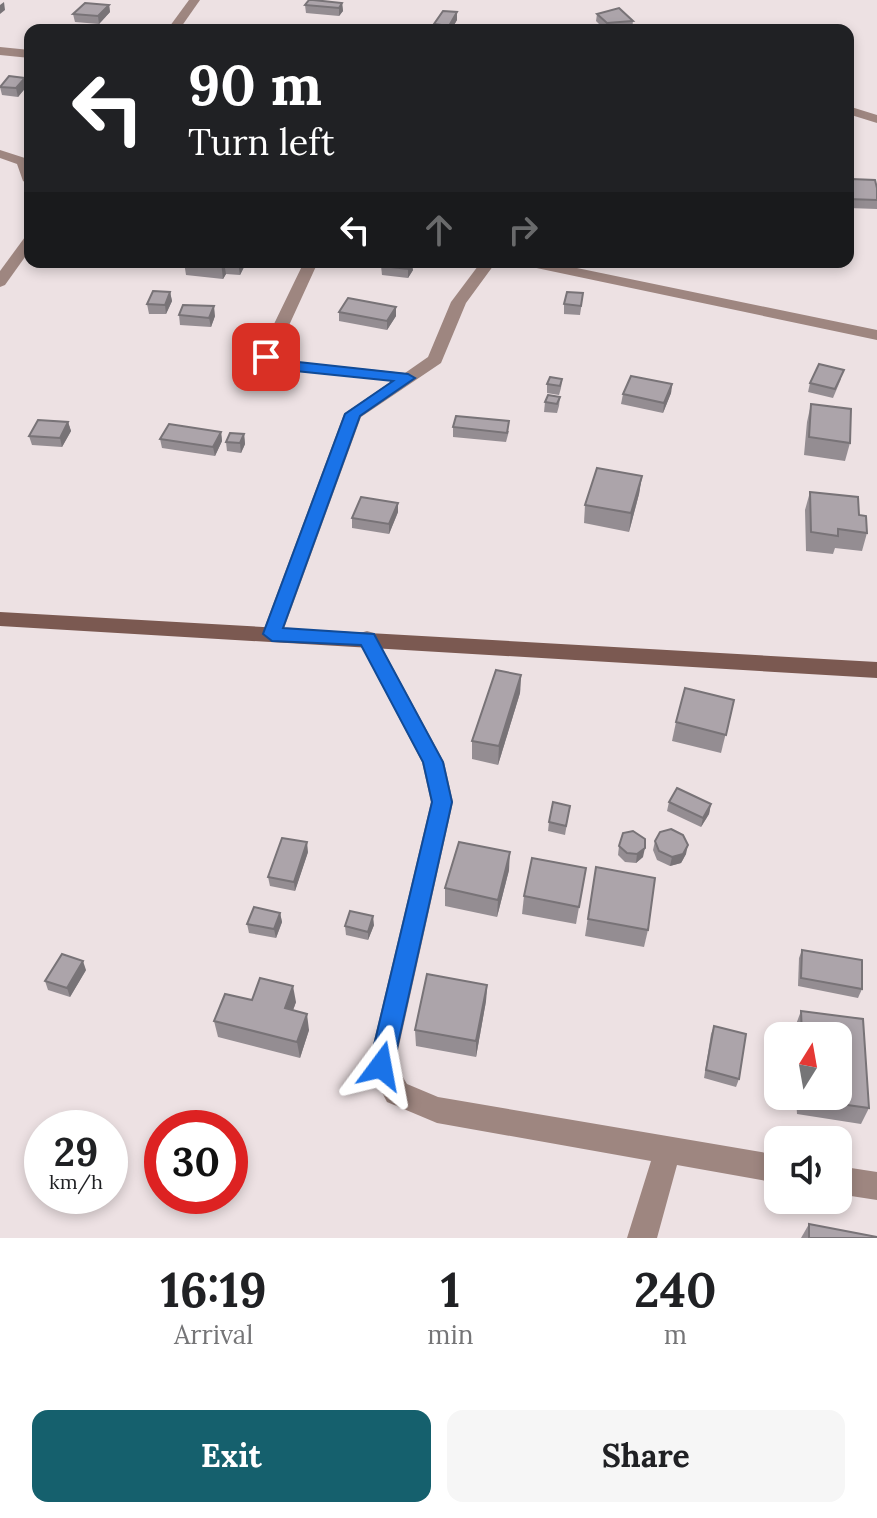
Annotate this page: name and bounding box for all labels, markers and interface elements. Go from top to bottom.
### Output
text: 90 m [188,49,322,120]
icon: left [56,56,160,160]
text: Turn left [188,119,335,165]
icon: left [333,208,377,252]
icon: ahead [417,208,461,252]
icon: right [501,208,545,252]
pin [232,323,300,391]
icon: arrive [244,335,288,379]
north arrow [764,1022,852,1110]
map controls [764,1022,852,1214]
position arrow [339,1024,423,1108]
speed limit sign: 30 [144,1110,248,1214]
text: 29 [54,1126,98,1177]
button: sound [764,1126,852,1214]
text: km/h [49,1169,103,1194]
text: 16:19 [161,1259,267,1320]
text: 1 [441,1259,460,1320]
text: 240 [634,1259,716,1320]
text: Arrival [174,1318,253,1351]
text: min [427,1318,474,1351]
text: m [664,1318,687,1351]
button: Exit [32,1410,431,1502]
button: Share [447,1410,845,1502]

